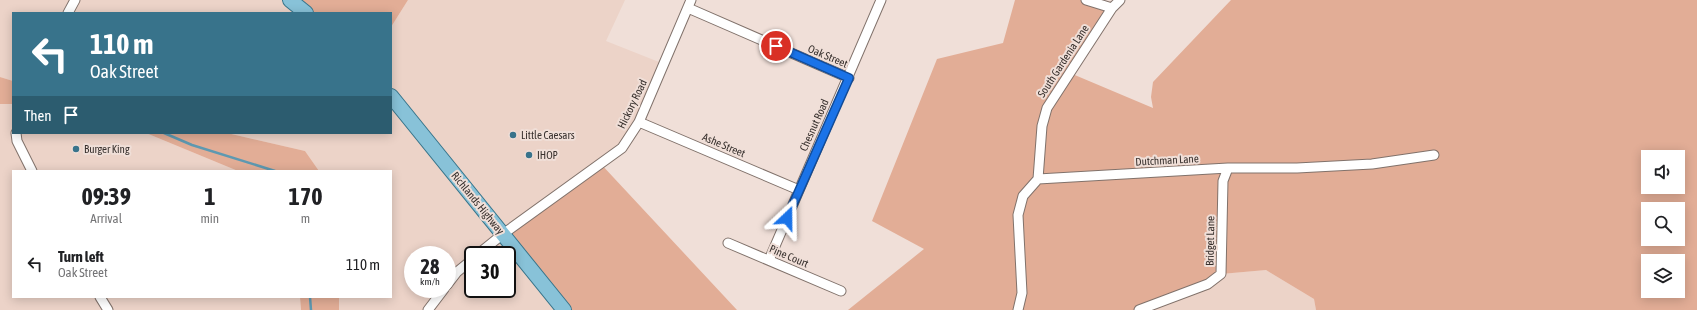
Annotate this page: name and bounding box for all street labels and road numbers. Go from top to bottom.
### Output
street label: South Gardenia Lane [1035,23,1091,99]
street label: Oak Street [806,42,850,70]
street label: Hickory Road [615,78,649,130]
street label: Chesnut Road [797,97,831,153]
street label: Ashe Street [701,131,747,159]
street label: Dutchman Lane [1135,152,1199,168]
street label: Richlands Highway [449,169,507,237]
street label: Bridget Lane [1204,216,1216,266]
street label: Pine Court [768,242,810,270]

